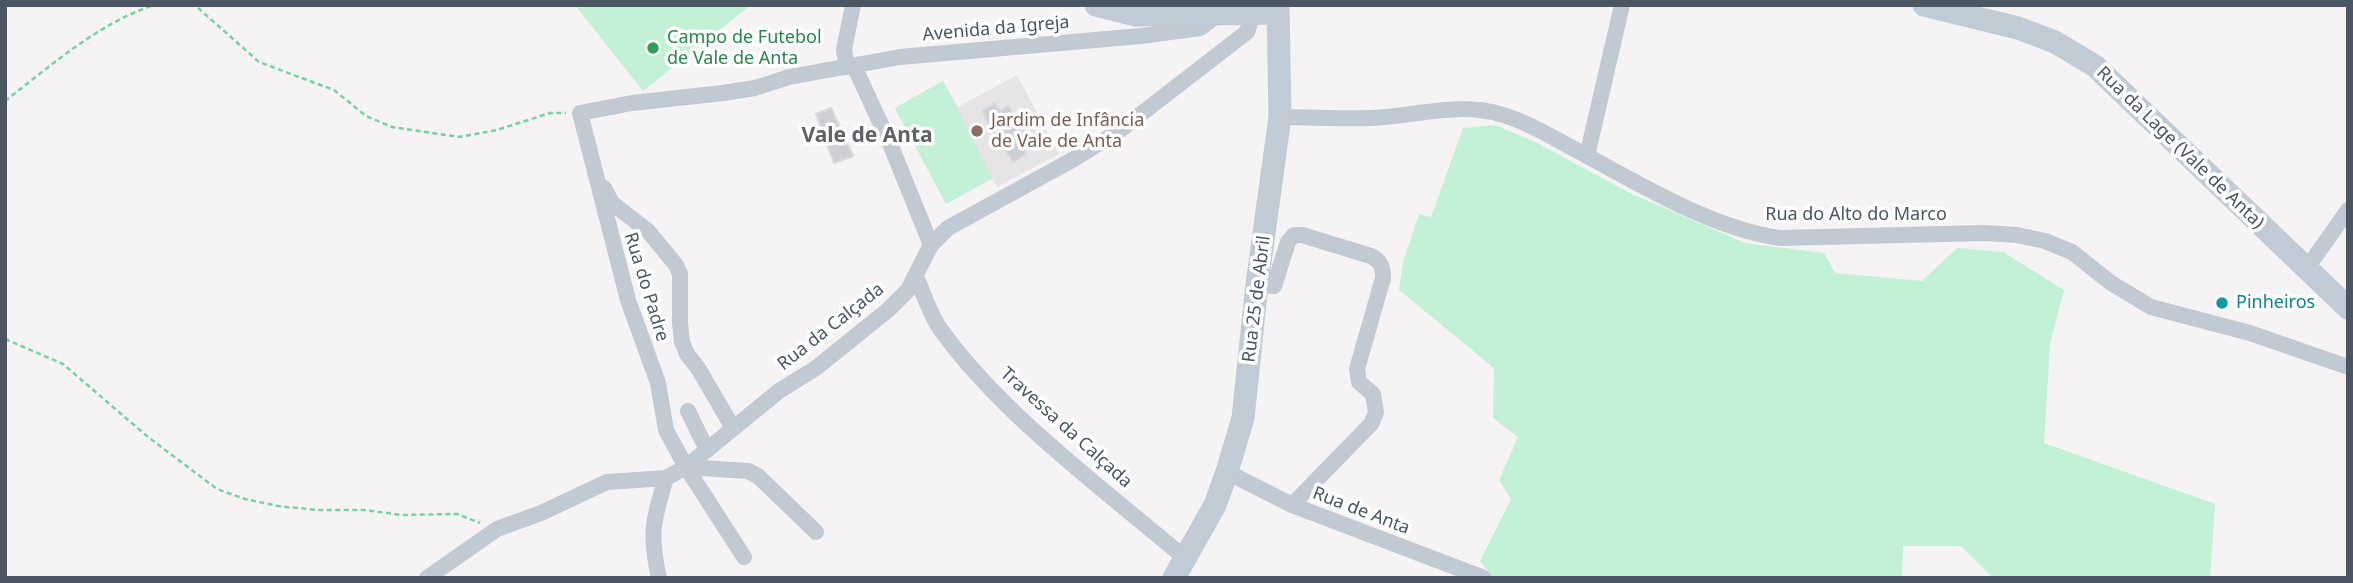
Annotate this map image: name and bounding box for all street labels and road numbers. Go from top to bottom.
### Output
street label: Avenida da Igreja [922,12,1070,46]
street label: Rua da Lage (Vale de Anta) [2092,62,2268,234]
street label: Rua do Alto do Marco [1765,204,1947,226]
street label: Rua do Padre [619,230,673,344]
street label: Rua 25 de Abril [1239,234,1275,364]
street label: Rua da Calçada [774,279,888,375]
street label: Travessa da Calçada [996,363,1136,493]
street label: Rua de Anta [1309,483,1413,539]

